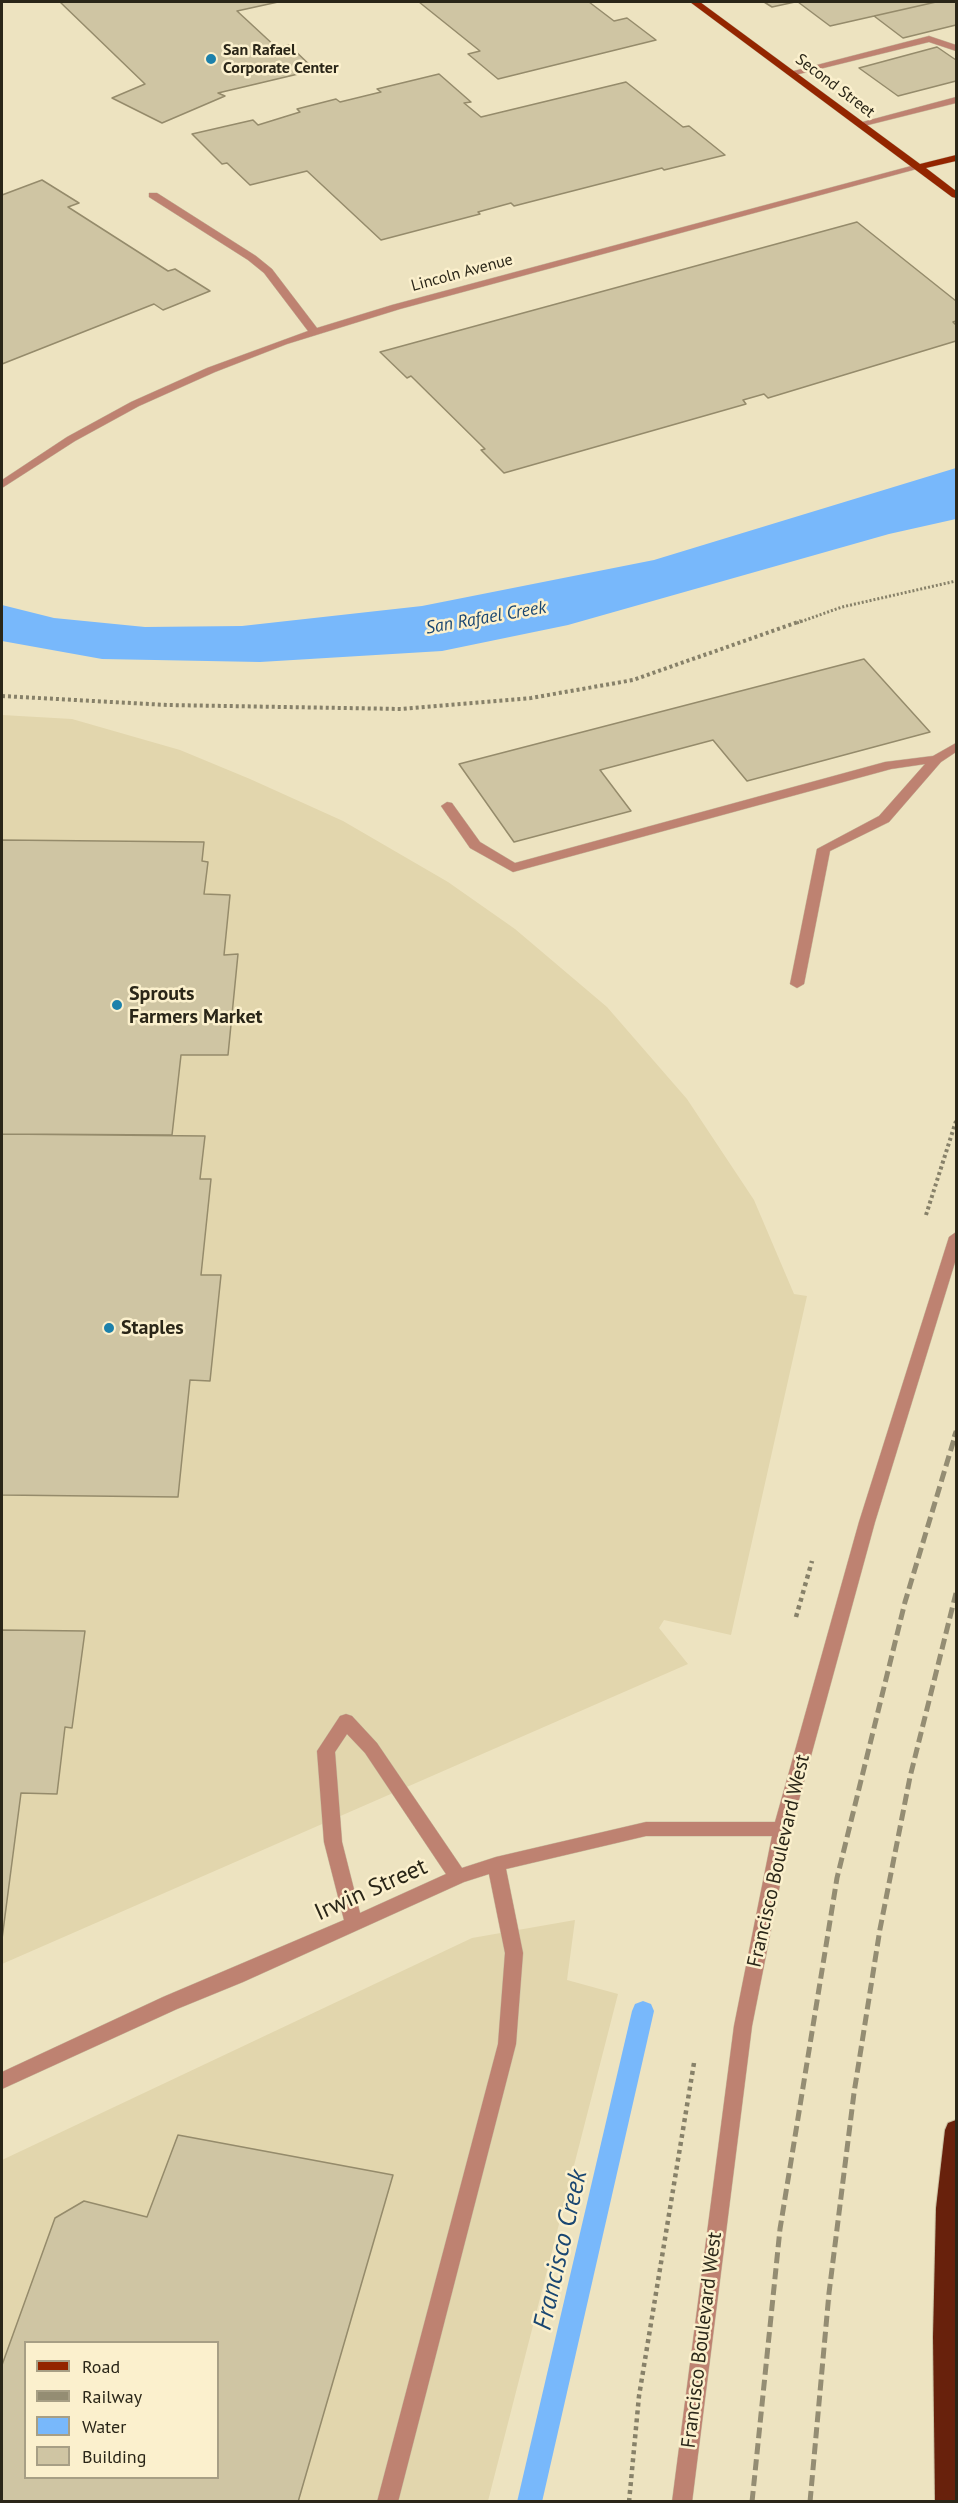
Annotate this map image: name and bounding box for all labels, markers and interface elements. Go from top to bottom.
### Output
place label: San Rafael Corporate Center [223,40,339,78]
street label: Second Street [792,50,878,122]
marker: San Rafael Corporate Center [204,52,218,66]
street label: Lincoln Avenue [409,250,515,296]
water label: San Rafael Creek [424,597,548,639]
place label: Sprouts Farmers Market [129,982,263,1029]
marker: Sprouts Farmers Market [110,998,124,1012]
place label: Staples [121,1316,184,1340]
marker: Staples [102,1321,116,1335]
street label: Francisco Boulevard West [743,1752,815,1970]
street label: Irwin Street [310,1852,432,1928]
water label: Francisco Creek [527,2167,595,2333]
street label: Francisco Boulevard West [677,2230,727,2450]
legend [24,2341,219,2479]
text: Road [82,2355,120,2378]
text: Railway [82,2385,142,2408]
text: Water [82,2415,126,2438]
text: Building [82,2445,146,2468]

